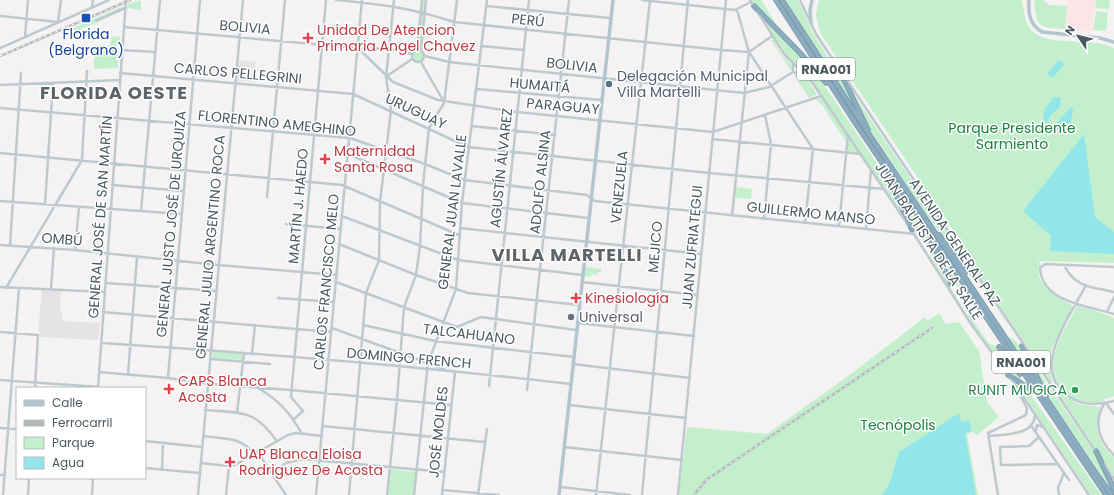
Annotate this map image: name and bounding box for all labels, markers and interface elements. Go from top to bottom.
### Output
street label: PERÚ [510,8,546,32]
marker: Florida (Belgrano) [80,12,92,24]
street label: BOLIVIA [219,15,271,39]
north arrow [1058,16,1098,56]
place label: Unidad De Atencion Primaria Angel Chavez [317,20,475,56]
text: N [1061,22,1079,38]
place label: Florida (Belgrano) [48,24,124,60]
marker: Unidad De Atencion Primaria Angel Chavez [302,32,314,44]
street label: BOLIVIA [545,52,599,78]
street label: CARLOS PELLEGRINI [173,57,303,89]
road number: RNA001 [797,58,855,80]
place label: Delegación Municipal Villa Martelli [617,66,768,102]
street label: HUMAITÁ [509,72,571,98]
marker: Delegación Municipal Villa Martelli [604,79,614,89]
district label: FLORIDA OESTE [40,80,188,105]
street label: URUGUAY [382,88,450,134]
street label: PARAGUAY [526,93,600,119]
street label: FLORENTINO AMEGHINO [197,105,357,141]
street label: AGUSTÍN ÁLVAREZ [485,107,517,229]
street label: GENERAL JUSTO JOSÉ DE URQUIZA [151,110,191,338]
street label: GENERAL JOSÉ DE SAN MARTÍN [83,115,117,319]
park label: Parque Presidente Sarmiento [948,118,1076,154]
street label: ADOLFO ALSINA [525,129,555,235]
street label: GENERAL JUAN LAVALLE [433,133,471,291]
street label: GENERAL JULIO ARGENTINO ROCA [190,134,230,360]
place label: Maternidad Santa Rosa [334,141,415,177]
street label: MARTÍN J. HAEDO [283,147,313,265]
street label: VENEZUELA [605,149,633,225]
marker: Maternidad Santa Rosa [319,153,331,165]
street label: JUAN BAUTISTA DE LA SALLE [870,158,988,324]
street label: AVENIDA GENERAL PAZ [905,174,1005,310]
street label: JUAN ZUFRIATEGUI [677,184,707,310]
street label: CARLOS FRANCISCO MELO [308,193,344,371]
street label: GUILLERMO MANSO [746,196,876,230]
street label: MEJICO [643,220,667,274]
street label: OMBÚ [41,228,83,250]
district label: VILLA MARTELLI [491,242,643,267]
place label: Kinesiología [585,288,669,308]
marker: Kinesiología [570,292,582,304]
place label: Universal [579,307,643,327]
marker: Universal [566,312,576,322]
street label: TALCAHUANO [422,318,516,350]
street label: DOMINGO FRENCH [346,343,472,373]
road number: RNA001 [992,351,1050,373]
place label: CAPS Blanca Acosta [178,371,267,407]
place label: RUNIT MUGICA [968,380,1067,400]
marker: CAPS Blanca Acosta [163,383,175,395]
street label: JOSÉ MOLDES [423,385,453,479]
marker: RUNIT MUGICA [1070,385,1080,395]
legend [16,387,146,479]
text: Calle [52,394,83,411]
text: Ferrocarril [52,414,112,431]
park label: Tecnópolis [860,415,936,435]
text: Parque [52,434,95,451]
place label: UAP Blanca Eloisa Rodriguez De Acosta [239,444,383,480]
text: Agua [52,454,84,471]
marker: UAP Blanca Eloisa Rodriguez De Acosta [224,456,236,468]

